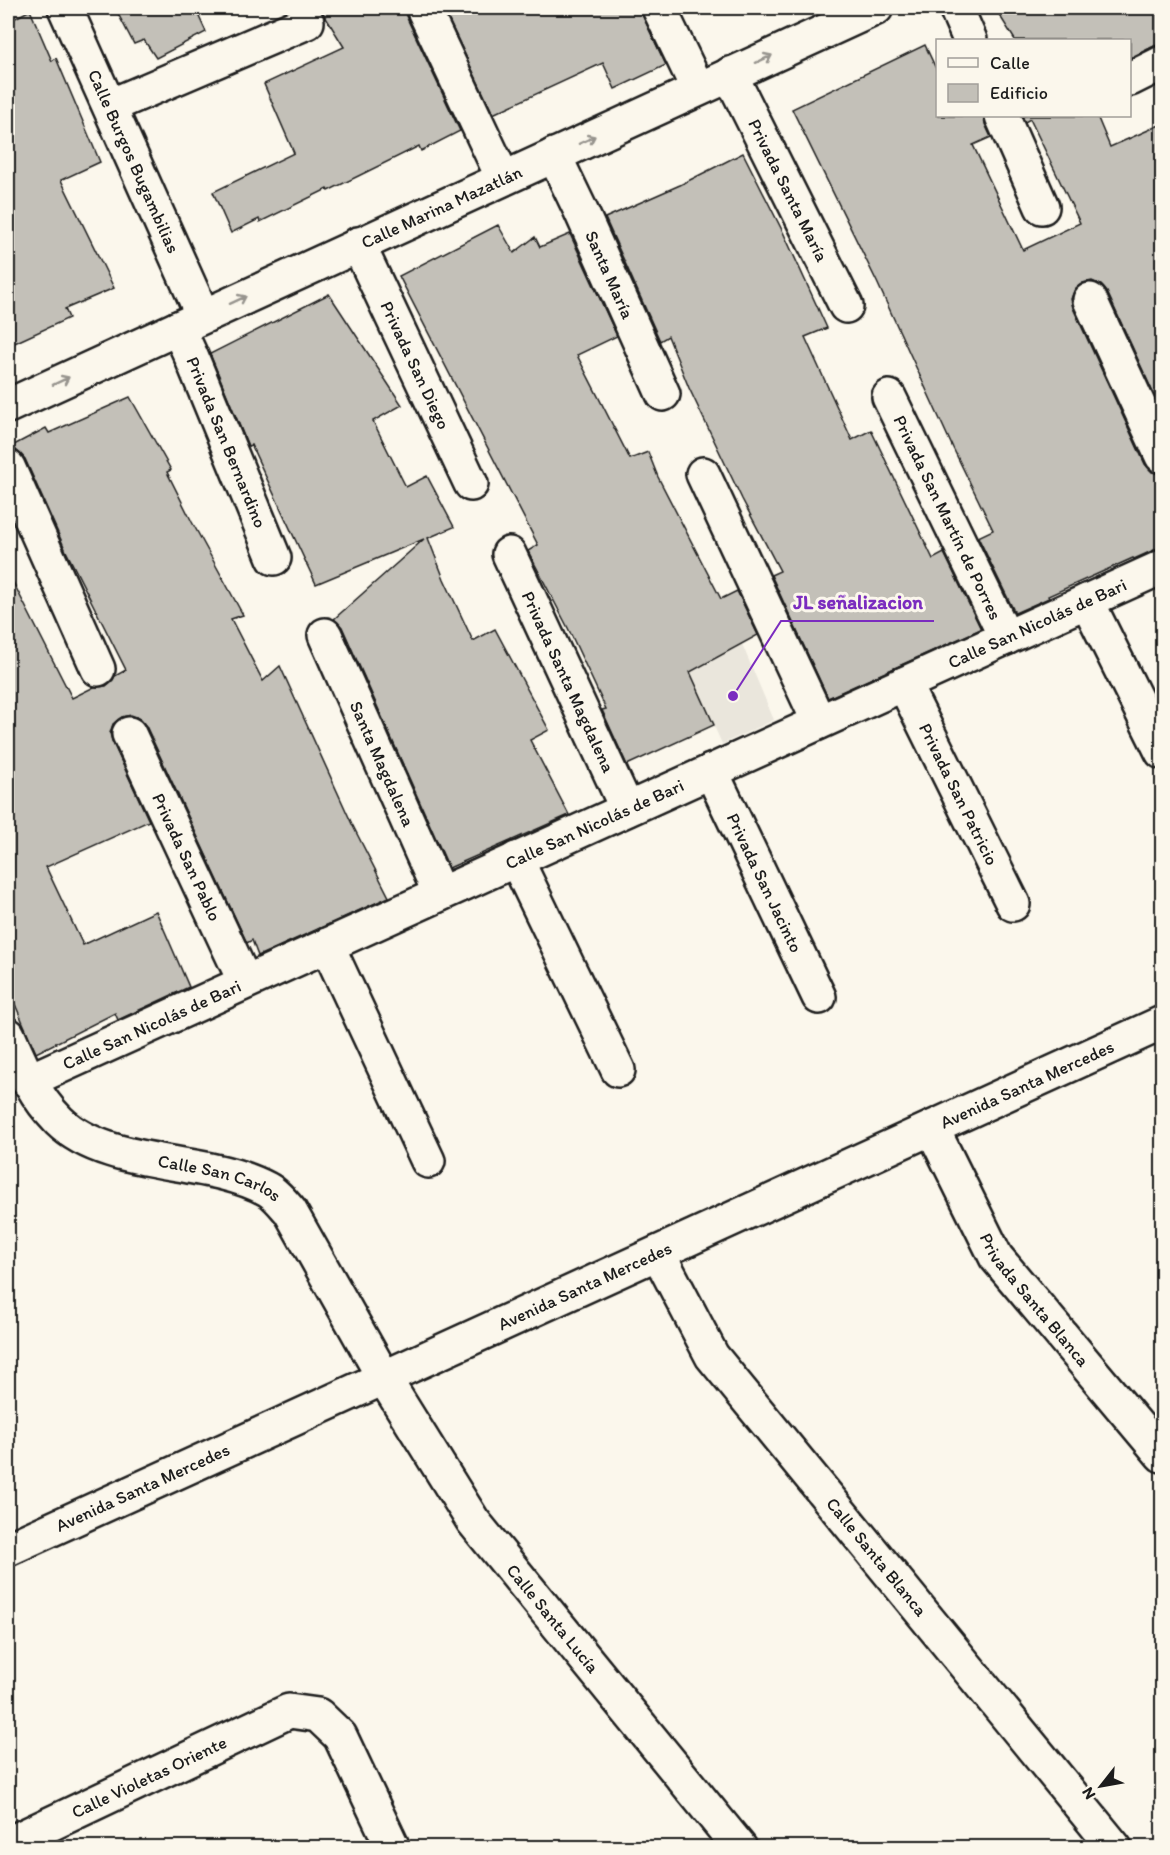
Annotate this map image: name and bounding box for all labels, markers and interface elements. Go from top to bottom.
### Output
legend [936,39,1131,117]
one-way arrow [755,52,773,64]
text: Calle [990,52,1030,74]
street label: Calle Burgos Bugambilias [83,66,184,257]
text: Edificio [990,82,1048,104]
street label: Privada Santa María [743,115,833,266]
one-way arrow [577,134,595,145]
street label: Calle Marina Mazatlán [358,161,526,254]
street label: Santa María [580,227,639,323]
one-way arrow [228,293,246,305]
street label: Privada San Diego [375,298,455,433]
street label: Privada San Bernardino [181,353,271,531]
one-way arrow [51,375,69,387]
street label: Privada San Martín de Porres [889,412,1006,623]
street label: Calle San Nicolás de Bari [944,574,1130,674]
callout: JL señalizacion [781,583,934,621]
street label: Privada Santa Magdalena [517,588,620,777]
text: JL señalizacion [792,590,923,614]
street label: Santa Magdalena [345,698,420,831]
street label: Privada San Patricio [914,719,1003,869]
street label: Calle San Nicolás de Bari [502,774,687,874]
street label: Privada San Pablo [147,790,226,925]
street label: Privada San Jacinto [722,809,807,956]
street label: Calle San Nicolás de Bari [59,975,245,1075]
street label: Avenida Santa Mercedes [937,1035,1118,1134]
street label: Calle San Carlos [156,1150,286,1206]
street label: Privada Santa Blanca [975,1229,1095,1372]
street label: Avenida Santa Mercedes [494,1237,675,1335]
street label: Avenida Santa Mercedes [52,1438,233,1537]
street label: Calle Santa Blanca [821,1493,932,1621]
street label: Calle Santa Lucía [502,1559,604,1678]
street label: Calle Violetas Oriente [68,1731,230,1823]
north arrow [1071,1756,1131,1816]
text: N [1078,1784,1099,1803]

